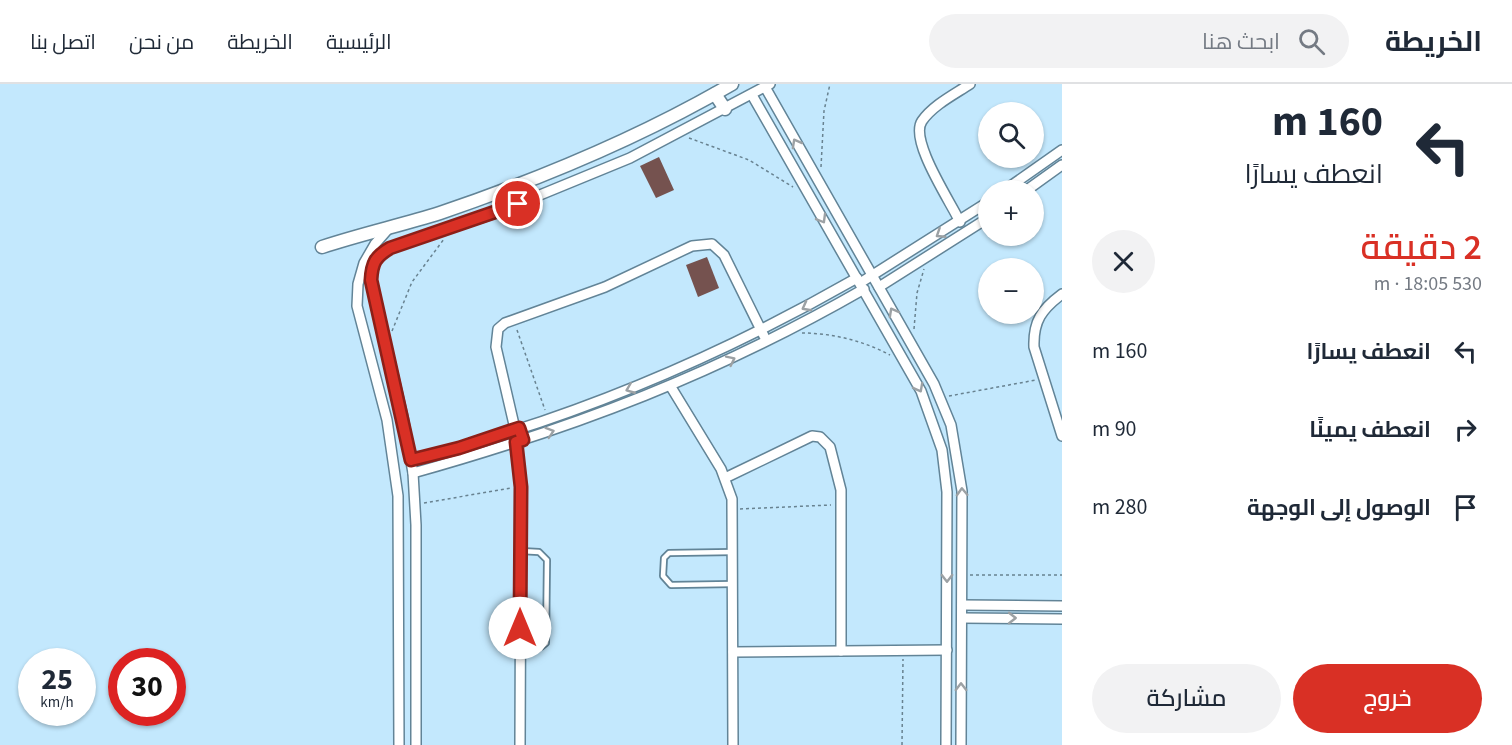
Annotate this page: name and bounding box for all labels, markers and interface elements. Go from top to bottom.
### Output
search box [929,14,1349,68]
text: الخريطة [1385,22,1482,62]
icon: search [1295,25,1328,58]
text: ابحث هنا [1202,26,1280,58]
text: اتصل بنا [30,27,96,57]
text: من نحن [129,27,194,57]
text: الخريطة [227,27,293,57]
text: الرئيسية [326,27,392,57]
text: 160 m [1272,92,1383,152]
map controls [978,102,1044,324]
button: search [978,102,1044,168]
icon: left [1404,108,1482,186]
one-way arrow [792,138,803,149]
text: انعطف يسارًا [1244,155,1383,194]
pin [492,178,543,229]
button: + [978,180,1044,246]
icon: arrive [501,187,534,220]
one-way arrow [815,213,827,223]
text: 2 دقيقة [1360,222,1482,273]
one-way arrow [936,227,946,239]
button: close [1092,230,1155,293]
button: − [978,258,1044,324]
text: 530 m · 18:05 [1374,270,1482,298]
one-way arrow [802,300,813,311]
one-way arrow [889,308,900,318]
text: 160 m [1092,335,1147,367]
icon: left [1449,335,1482,368]
text: انعطف يسارًا [1307,336,1431,368]
one-way arrow [724,355,735,367]
one-way arrow [625,382,636,395]
one-way arrow [912,382,923,392]
text: 90 m [1092,413,1137,445]
icon: right [1449,413,1482,446]
text: انعطف يمينًا [1309,414,1431,446]
one-way arrow [544,426,555,439]
one-way arrow [955,487,968,496]
text: 280 m [1092,491,1147,523]
icon: arrive [1449,491,1482,524]
text: الوصول إلى الوجهة [1247,492,1431,524]
one-way arrow [941,574,953,583]
position arrow [488,596,552,660]
one-way arrow [1007,612,1016,624]
speed limit sign: 30 [108,648,186,726]
text: 25 [41,658,73,701]
button: مشاركة [1092,664,1281,733]
button: خروج [1293,664,1482,733]
one-way arrow [955,682,967,691]
text: km/h [40,692,74,713]

